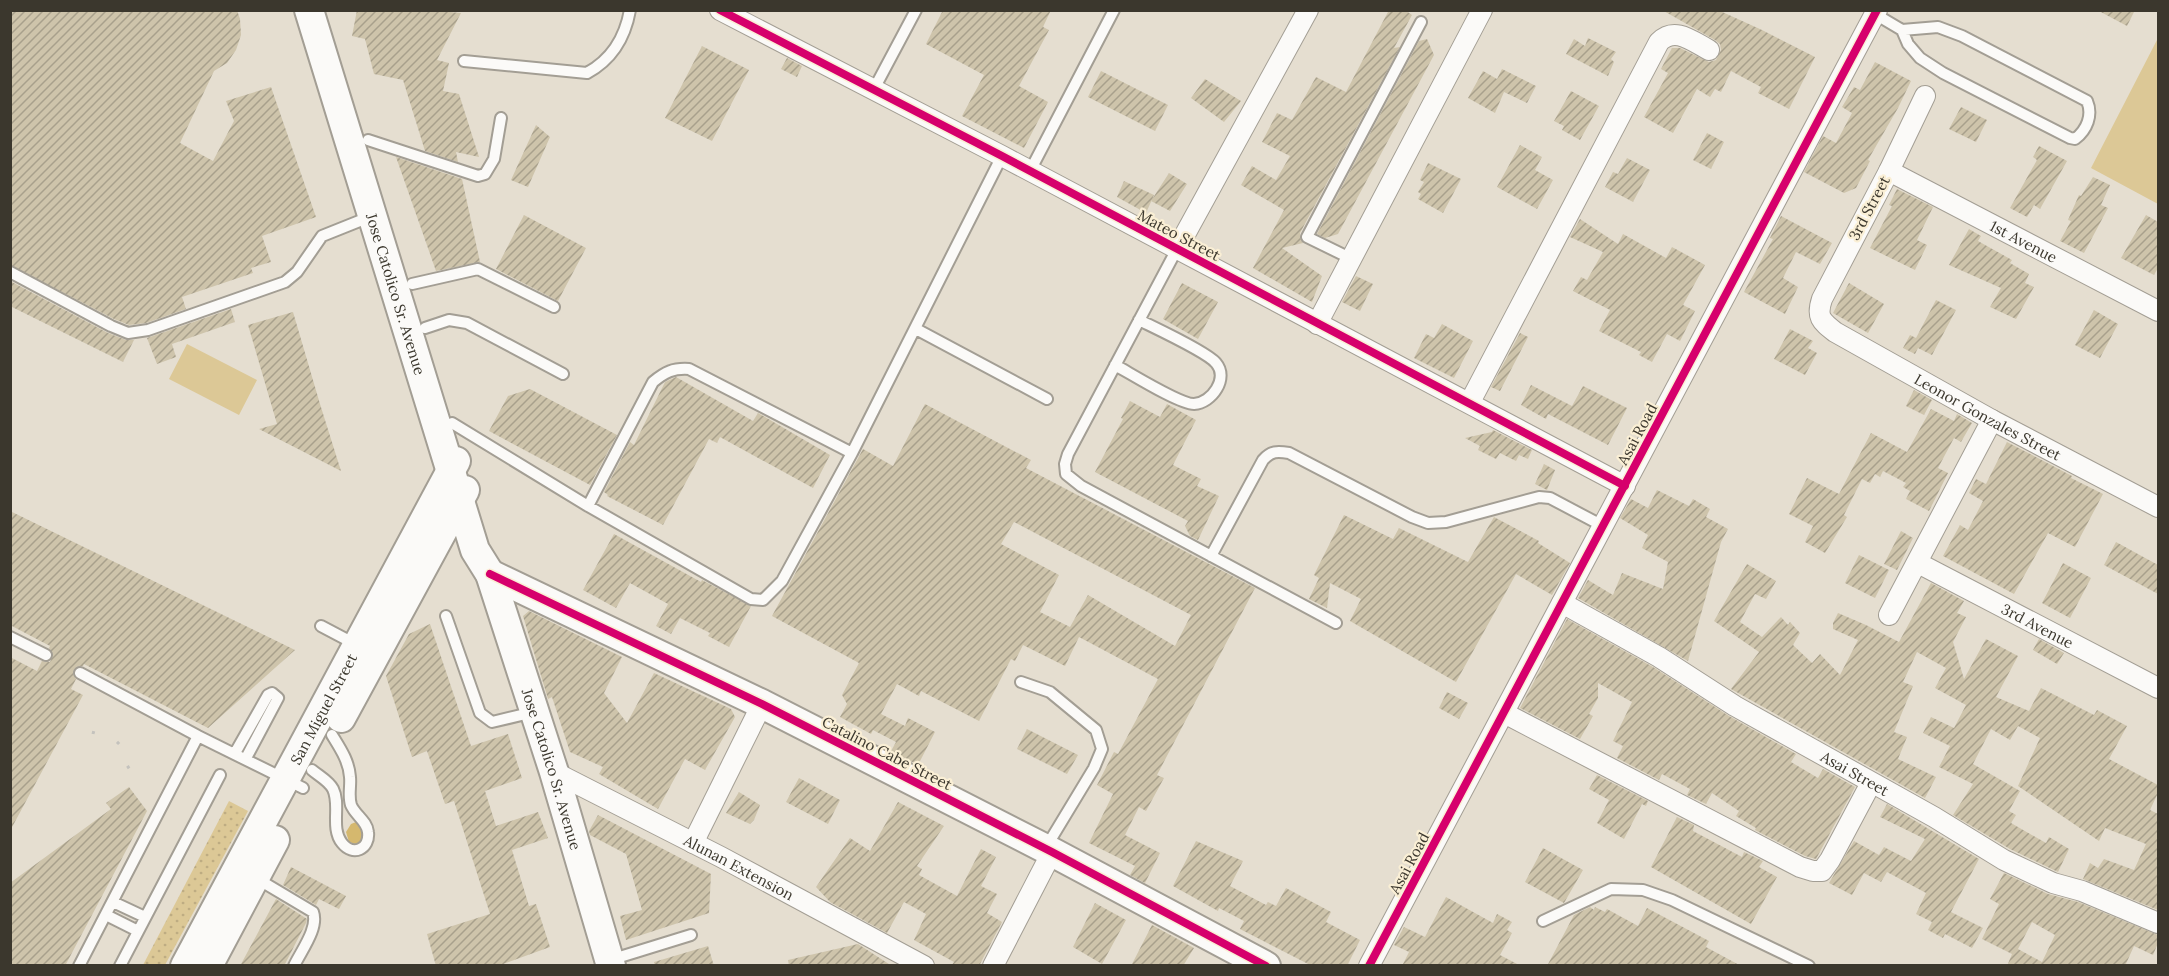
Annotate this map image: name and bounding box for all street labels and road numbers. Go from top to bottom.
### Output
street label: 3rd Street [1844,172,1894,243]
street label: Mateo Street [1135,205,1224,265]
street label: Jose Catolico Sr. Avenue [362,210,430,377]
street label: 1st Avenue [1987,216,2061,266]
street label: Leonor Gonzales Street [1911,369,2065,464]
street label: Asai Road [1612,400,1661,469]
street label: 3rd Avenue [1998,599,2077,652]
street label: San Miguel Street [286,650,361,768]
street label: Jose Catolico Sr. Avenue [518,685,586,852]
street label: Catalino Cabe Street [819,712,955,794]
street label: Asai Street [1817,746,1893,800]
street label: Asai Road [1384,829,1433,898]
street label: Alunan Extension [680,830,797,904]

